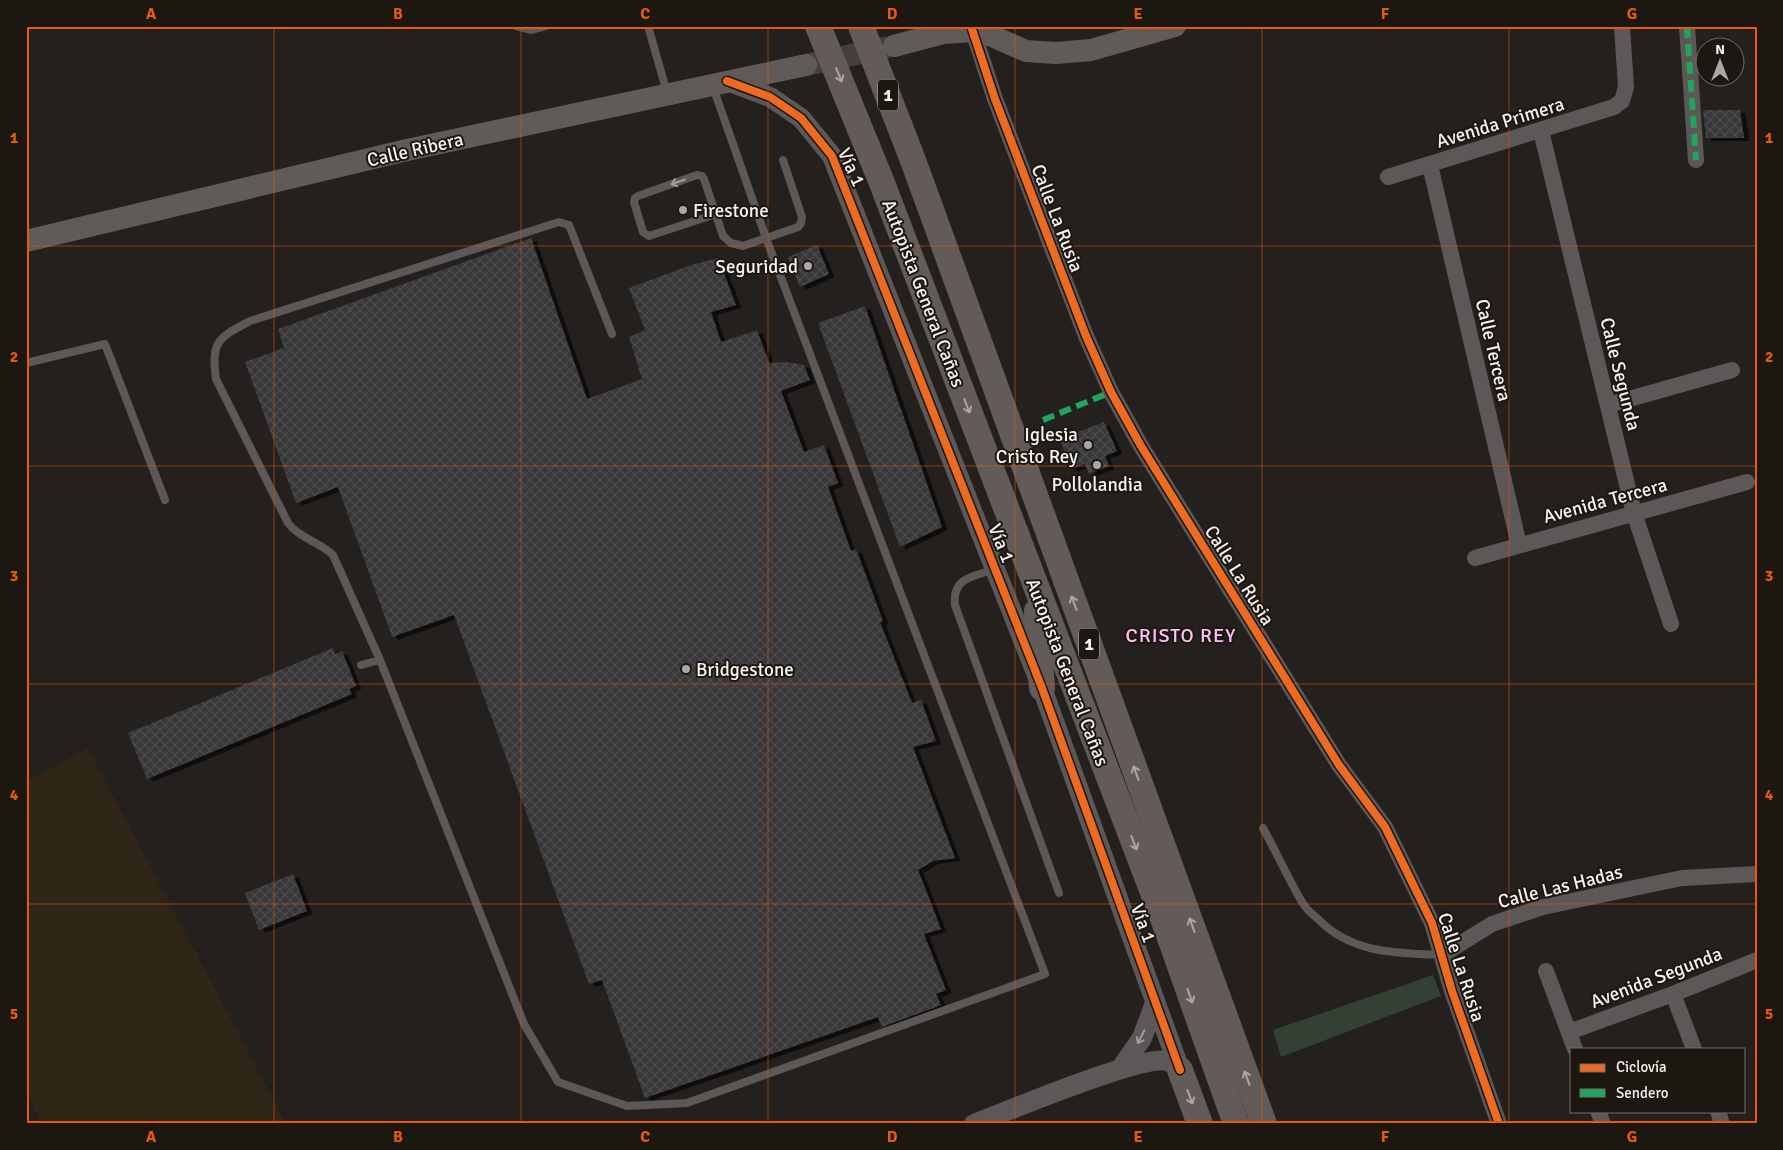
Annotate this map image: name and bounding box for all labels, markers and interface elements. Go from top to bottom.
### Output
text: A [146,4,157,24]
text: B [393,4,403,24]
text: C [640,4,650,24]
text: D [887,4,898,24]
text: E [1133,4,1143,24]
text: F [1381,4,1390,24]
text: G [1627,4,1637,24]
north arrow [1696,38,1746,88]
text: N [1715,41,1725,58]
one-way arrow [834,67,844,82]
road number: 1 [878,80,898,110]
street label: Avenida Primera [1433,92,1567,154]
street label: Calle Ribera [365,127,466,173]
text: 1 [10,128,19,148]
text: 1 [1765,128,1774,148]
street label: Vía 1 [832,144,870,191]
street label: Calle La Rusia [1026,161,1089,276]
one-way arrow [670,178,686,187]
street label: Autopista General Cañas [876,196,970,391]
place label: Firestone [693,199,769,223]
marker: Firestone [677,204,689,216]
place label: Seguridad [715,255,798,279]
marker: Seguridad [802,260,814,272]
street label: Calle Tercera [1470,297,1516,404]
street label: Calle Segunda [1594,315,1646,433]
text: 2 [10,347,18,367]
text: 2 [1765,347,1773,367]
one-way arrow [963,398,972,413]
place label: Iglesia Cristo Rey [996,423,1078,469]
marker: Iglesia Cristo Rey [1082,439,1094,451]
marker: Pollolandia [1091,459,1103,471]
place label: Pollolandia [1051,473,1143,497]
street label: Avenida Tercera [1541,473,1670,529]
street label: Vía 1 [982,520,1020,566]
street label: Calle La Rusia [1199,521,1279,630]
text: 3 [10,566,18,586]
text: 3 [1765,566,1773,586]
street label: Autopista General Cañas [1020,575,1114,770]
one-way arrow [1069,596,1078,612]
district label: CRISTO REY [1126,623,1236,648]
road number: 1 [1079,629,1099,660]
place label: Bridgestone [696,658,794,682]
marker: Bridgestone [680,663,692,675]
one-way arrow [1131,765,1140,781]
text: 4 [10,785,19,805]
text: 4 [1765,785,1774,805]
one-way arrow [1130,835,1139,850]
street label: Calle Las Hadas [1495,860,1625,914]
street label: Vía 1 [1125,900,1161,946]
street label: Calle La Rusia [1432,910,1490,1025]
one-way arrow [1187,918,1196,933]
street label: Avenida Segunda [1587,942,1726,1014]
one-way arrow [1186,987,1195,1003]
text: 5 [10,1004,18,1024]
text: 5 [1765,1004,1773,1024]
one-way arrow [1136,1030,1146,1045]
legend [1570,1048,1746,1112]
text: Ciclovía [1616,1058,1667,1076]
one-way arrow [1242,1071,1251,1086]
text: Sendero [1616,1084,1669,1102]
one-way arrow [1186,1088,1195,1104]
text: A [146,1127,157,1147]
text: B [393,1127,403,1147]
text: C [640,1127,650,1147]
text: D [887,1127,898,1147]
text: E [1133,1127,1143,1147]
text: F [1381,1127,1390,1147]
text: G [1627,1127,1637,1147]

